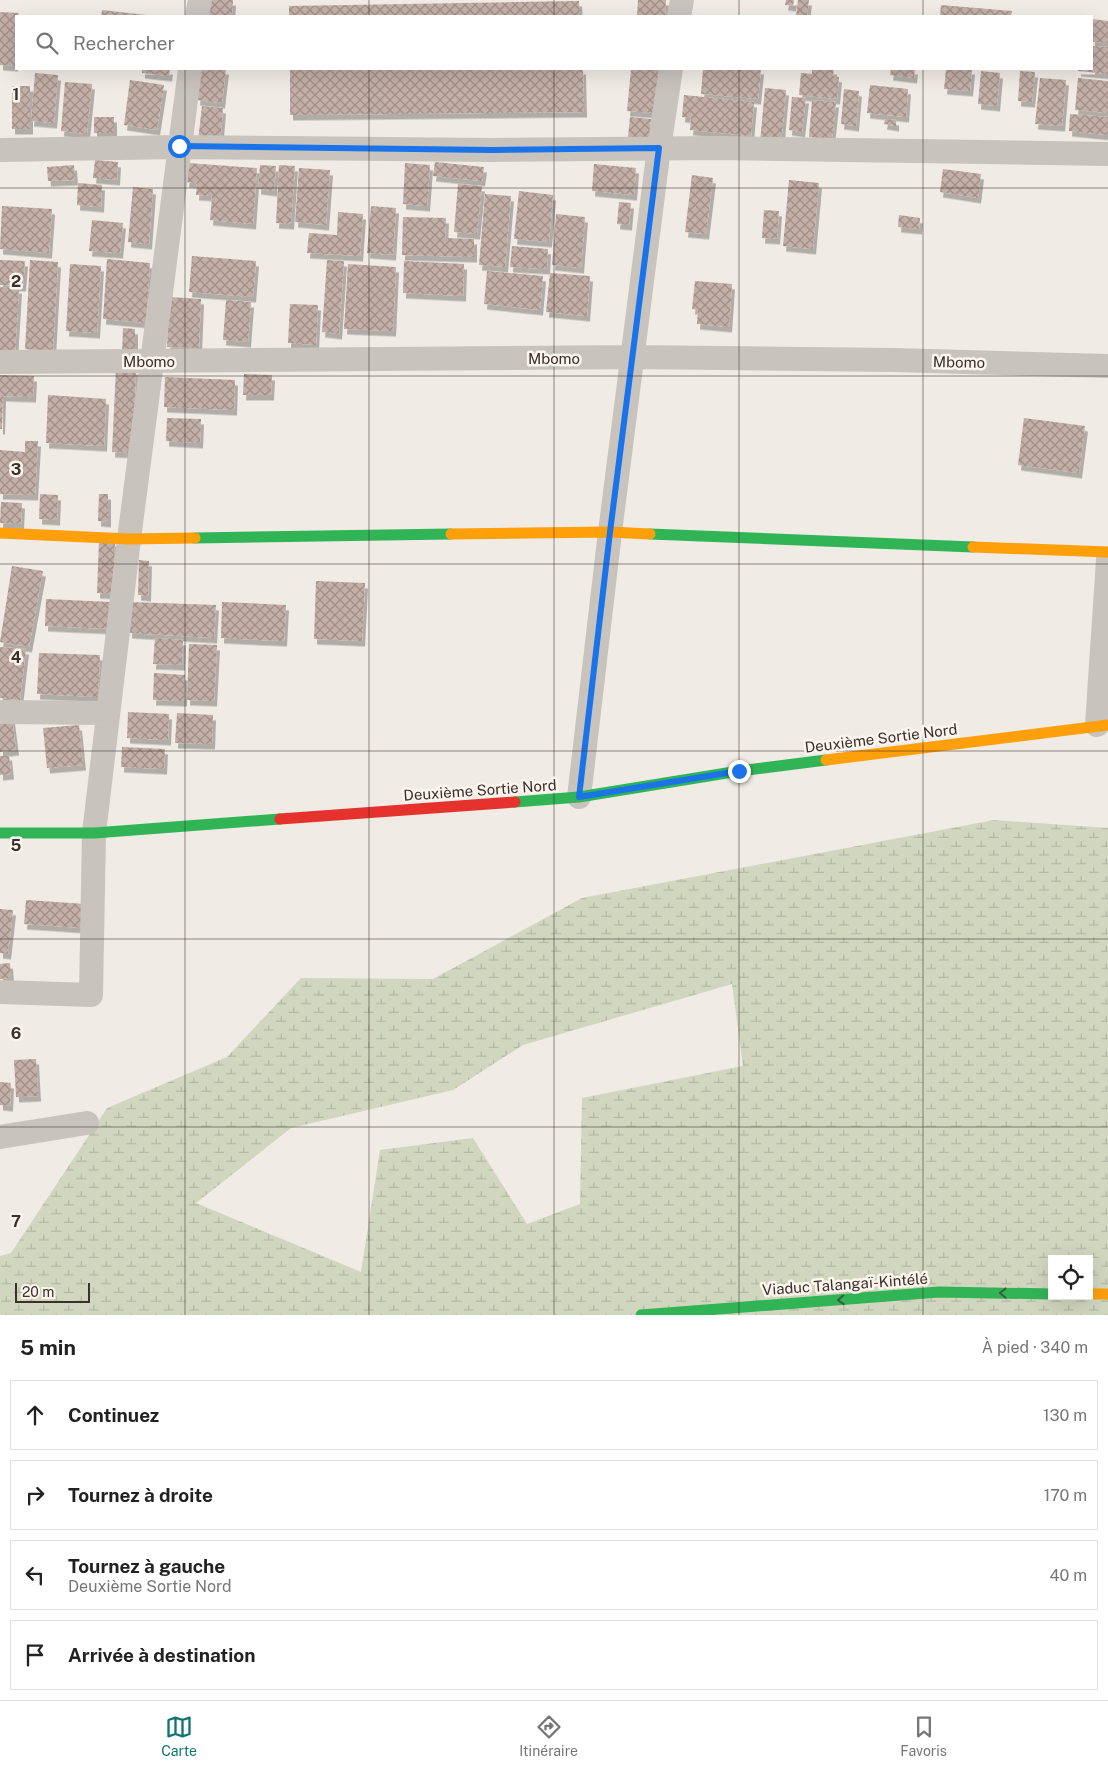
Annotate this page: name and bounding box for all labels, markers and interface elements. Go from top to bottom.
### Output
search box [15,15,1093,70]
icon: search [33,29,61,57]
text: Rechercher [73,32,175,54]
text: 1 [13,85,19,104]
route start [168,135,191,158]
text: 2 [11,272,21,291]
street label: Mbomo [528,350,580,367]
street label: Mbomo [123,353,175,370]
street label: Mbomo [933,353,985,371]
text: 3 [11,460,21,479]
text: 4 [11,648,22,667]
street label: Deuxième Sortie Nord [804,720,958,756]
route end [728,760,751,783]
street label: Deuxième Sortie Nord [403,776,557,804]
text: 5 [11,836,22,855]
text: 6 [11,1024,21,1043]
text: 7 [11,1212,21,1231]
map controls [1048,1255,1093,1300]
button: locate [1048,1255,1093,1300]
street label: Viaduc Talangaï-Kintélé [762,1270,928,1298]
scale bar [15,1280,90,1303]
text: 20 m [22,1284,54,1300]
one-way arrow [999,1288,1006,1298]
one-way arrow [836,1294,844,1305]
text: 5 min [20,1335,76,1360]
text: À pied · 340 m [982,1338,1088,1357]
icon: ahead [21,1401,49,1429]
text: Continuez [68,1404,159,1426]
text: 130 m [1043,1406,1087,1425]
icon: right [21,1481,49,1509]
text: Tournez à droite [68,1484,213,1506]
text: 170 m [1044,1486,1087,1505]
text: Tournez à gauche [68,1555,225,1577]
icon: left [21,1561,49,1589]
text: 40 m [1049,1566,1087,1585]
text: Deuxième Sortie Nord [68,1577,232,1596]
icon: arrive [21,1641,49,1669]
text: Arrivée à destination [68,1644,256,1666]
tab: Carte [161,1713,197,1759]
tab: Itinéraire [519,1713,578,1759]
tab: Favoris [900,1713,947,1759]

